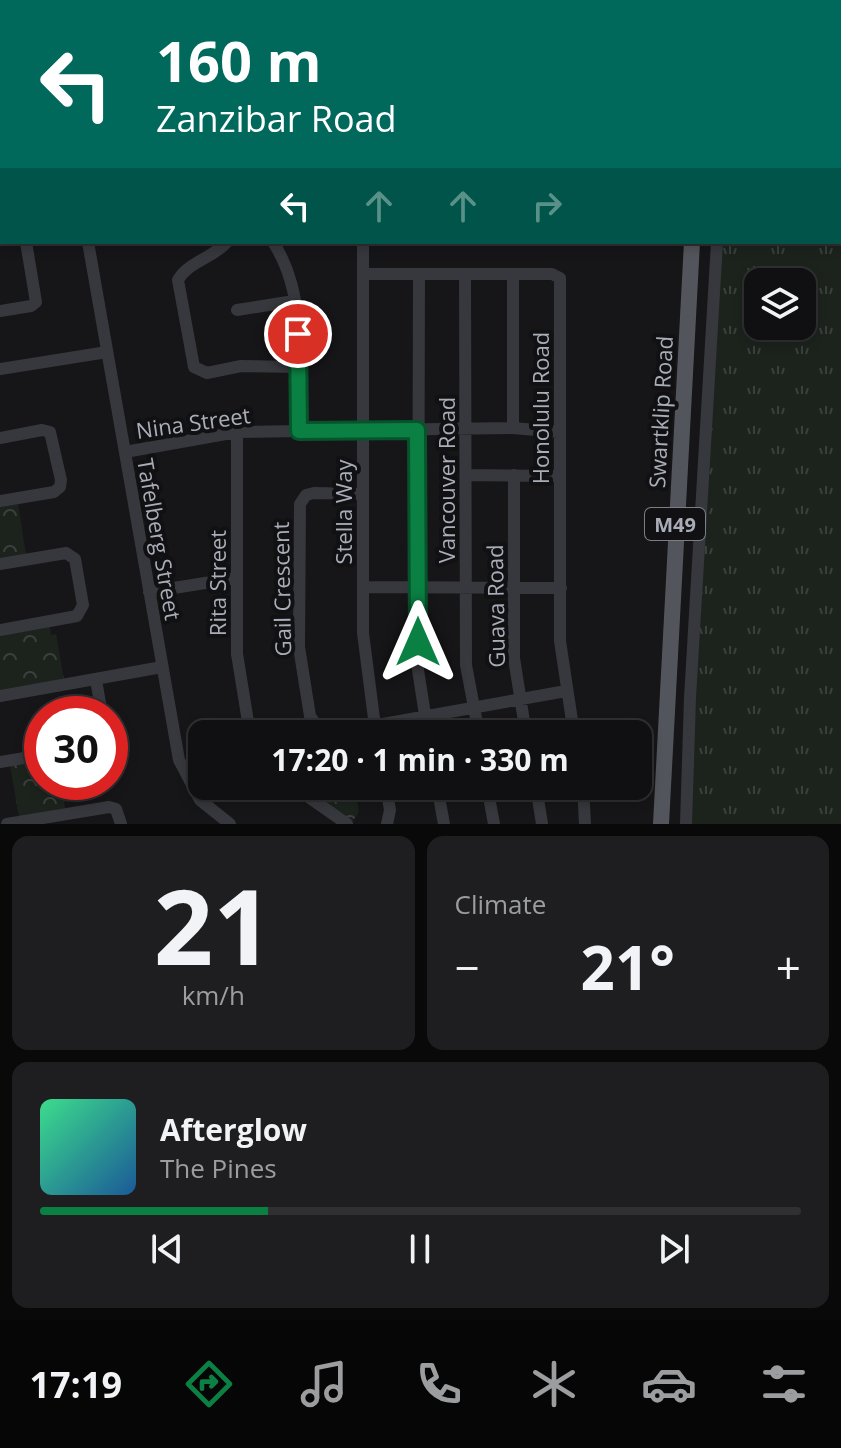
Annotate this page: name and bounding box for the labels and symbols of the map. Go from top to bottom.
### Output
pin [264,300,332,368]
street label: Honolulu Road [525,332,555,484]
street label: Swartklip Road [641,335,679,489]
street label: Vancouver Road [431,397,461,563]
street label: Nina Street [134,399,252,445]
street label: Tafelberg Street [131,456,189,622]
street label: Stella Way [328,459,358,564]
road number: M49 [645,508,705,540]
street label: Gail Crescent [265,521,297,657]
street label: Rita Street [202,530,232,636]
street label: Guava Road [479,544,511,668]
position arrow [376,600,460,684]
speed limit sign: 30 [24,696,128,800]

